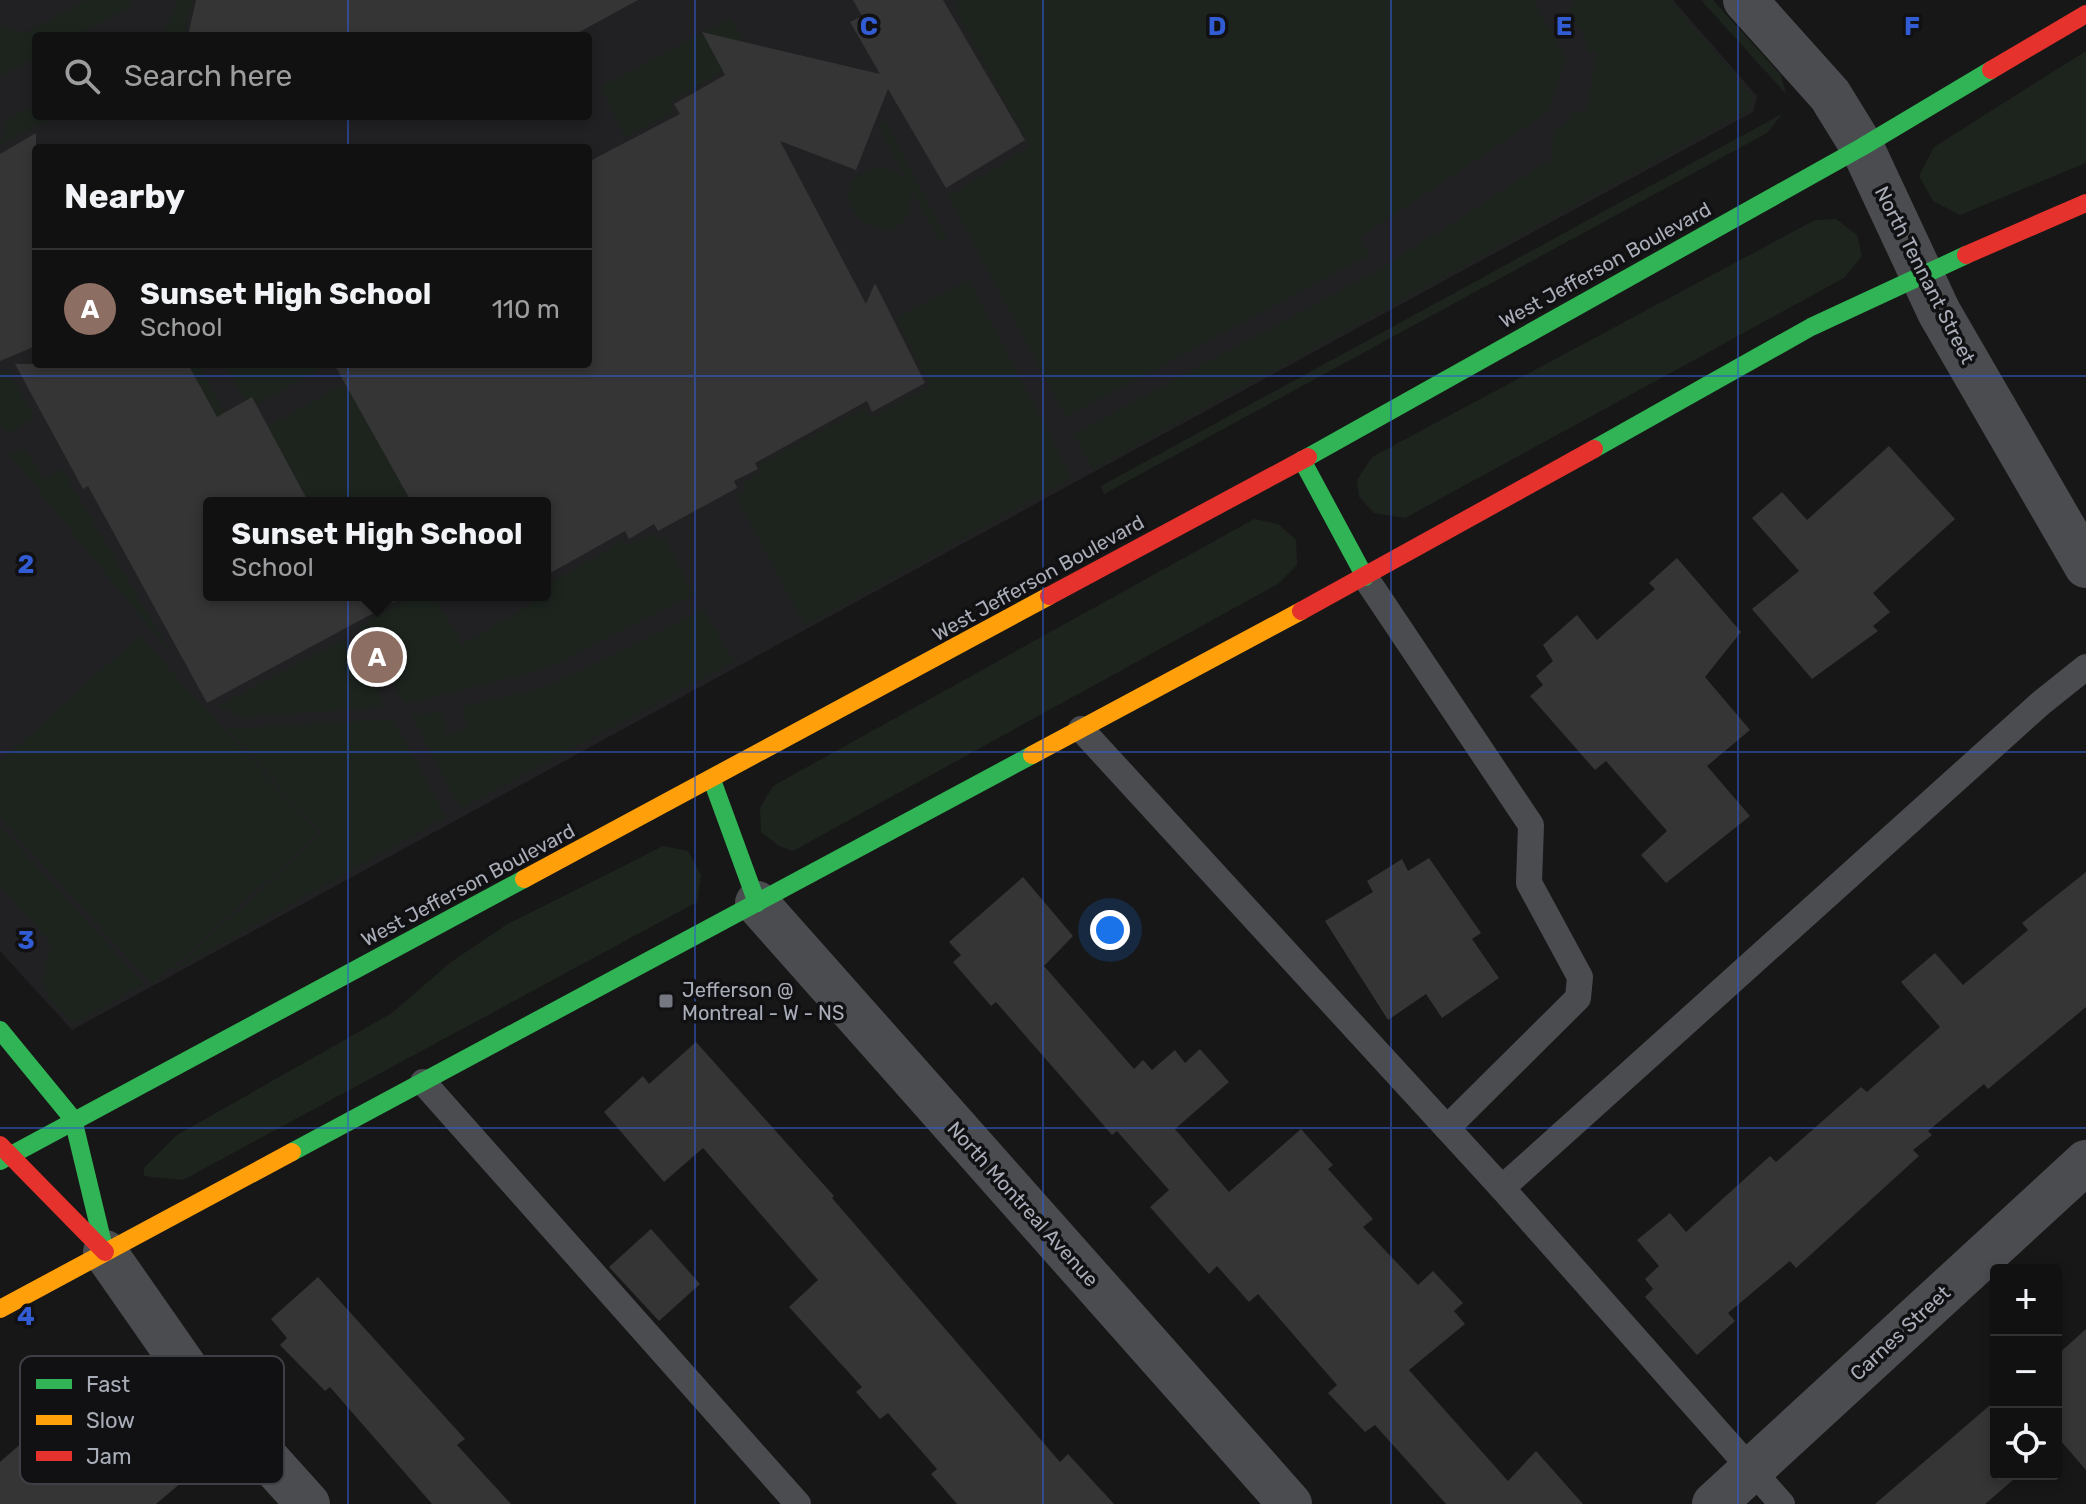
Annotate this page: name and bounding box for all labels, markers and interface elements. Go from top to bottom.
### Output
text: C [860,11,878,42]
text: D [1208,11,1226,42]
text: E [1556,11,1572,42]
text: F [1904,11,1920,42]
search box [32,32,592,120]
icon: search [60,54,104,98]
text: Search here [124,58,292,94]
text: Nearby [64,176,185,217]
street label: North Tennant Street [1870,182,1980,368]
street label: West Jefferson Boulevard [1495,197,1715,333]
text: Sunset High School [140,276,431,312]
text: A [81,294,99,325]
text: 110 m [492,294,560,325]
text: School [140,312,223,343]
popup [203,497,551,601]
street label: West Jefferson Boulevard [928,510,1148,646]
text: Sunset High School [231,516,523,552]
text: 2 [18,549,34,580]
text: School [231,552,314,583]
pin: A [351,627,403,687]
street label: West Jefferson Boulevard [357,818,579,952]
your location [1090,910,1130,950]
text: 3 [17,925,35,956]
place label: Jefferson @ Montreal - W - NS [682,978,844,1025]
marker: Jefferson @ Montreal - W - NS [657,992,675,1010]
street label: North Montreal Avenue [942,1116,1104,1292]
map controls [1990,1264,2062,1480]
button: + [1990,1264,2062,1336]
street label: Carnes Street [1845,1280,1955,1385]
text: 4 [17,1301,35,1332]
button: − [1990,1336,2062,1408]
legend [20,1356,284,1484]
text: Fast [86,1371,131,1398]
text: Slow [86,1407,135,1434]
button: locate [1990,1408,2062,1480]
text: Jam [86,1443,132,1470]

